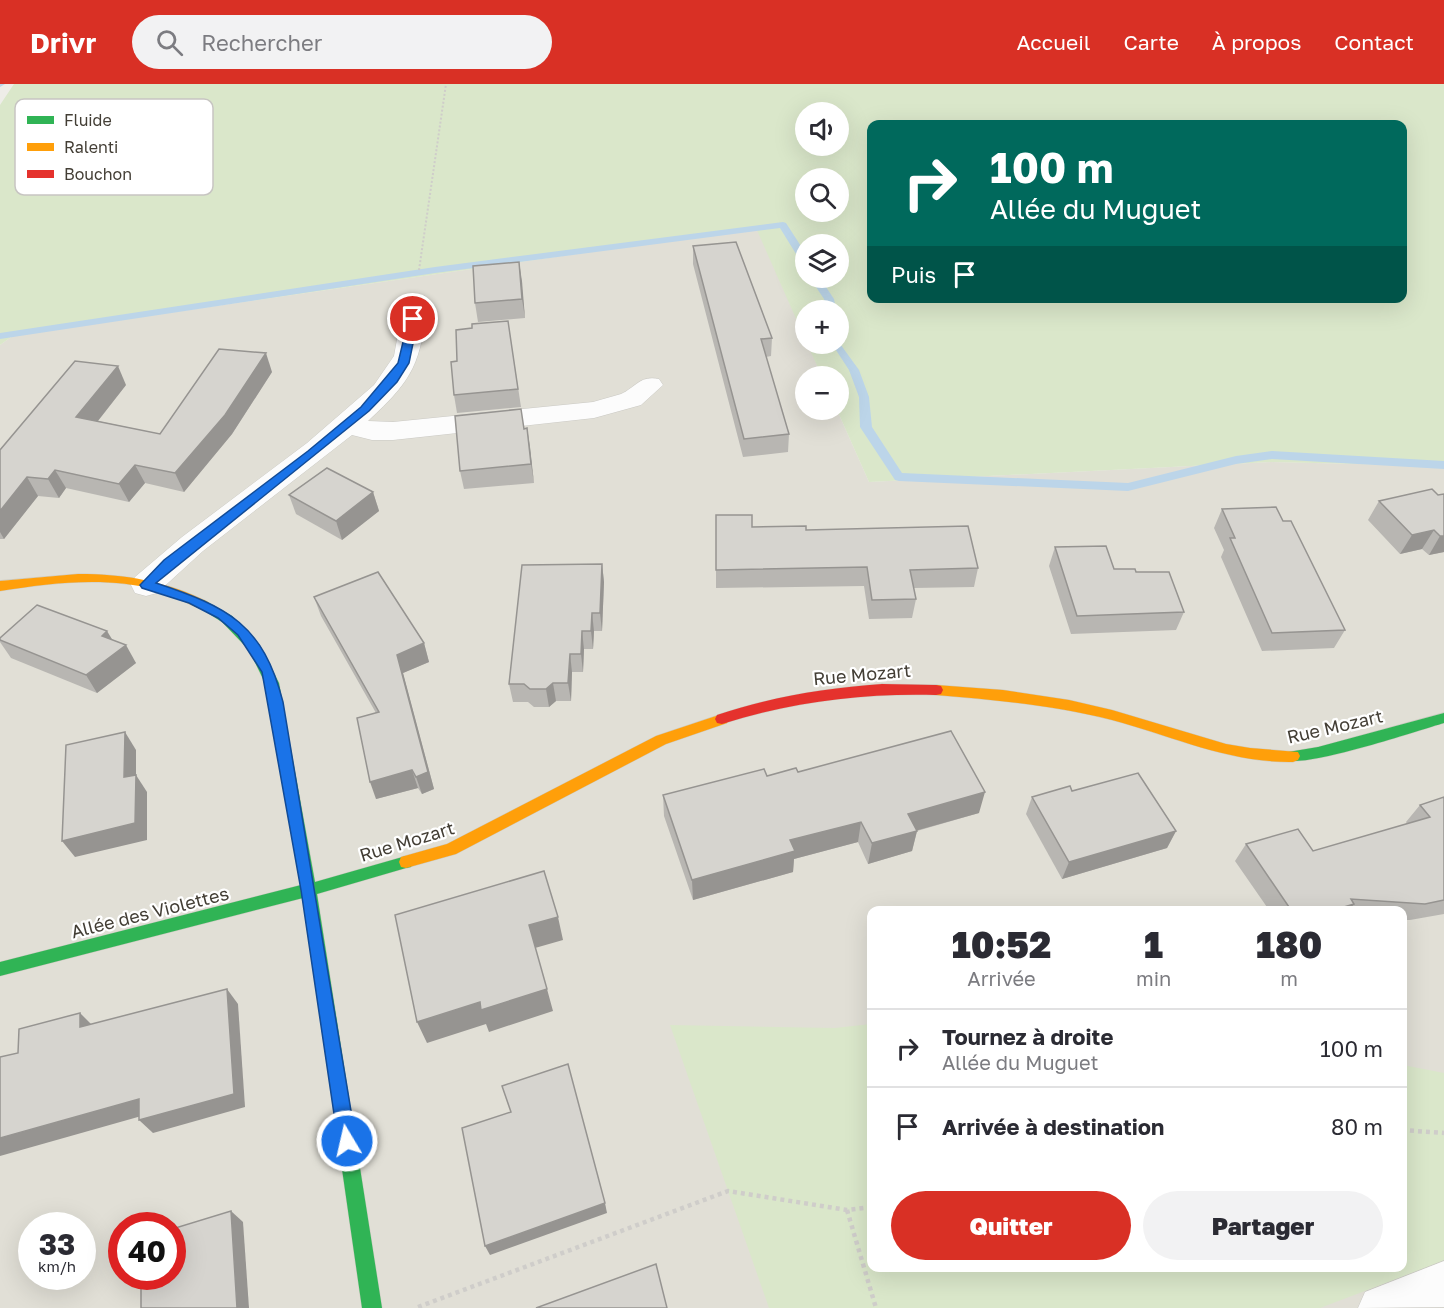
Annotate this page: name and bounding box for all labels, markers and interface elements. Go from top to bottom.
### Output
search box [132,15,552,69]
text: Drivr [30,26,96,59]
icon: search [153,26,186,59]
text: Rechercher [201,29,322,56]
text: Accueil [1017,29,1090,55]
text: Carte [1123,29,1179,55]
text: À propos [1212,29,1301,55]
text: Contact [1334,29,1414,55]
legend [15,99,213,195]
map controls [795,102,849,420]
button: sound [795,102,849,156]
text: Fluide [64,110,112,130]
text: Ralenti [64,137,118,157]
text: 100 m [990,142,1113,192]
icon: right [891,144,969,222]
text: Bouchon [64,164,132,184]
button: search [795,168,849,222]
text: Allée du Muguet [990,193,1201,225]
button: layers [795,234,849,288]
icon: arrive [948,258,981,291]
text: Puis [891,261,936,288]
pin [387,293,438,344]
button: + [795,300,849,354]
icon: arrive [396,302,429,335]
button: − [795,366,849,420]
street label: Rue Mozart [812,659,912,689]
street label: Rue Mozart [1285,704,1385,748]
street label: Rue Mozart [357,816,457,866]
street label: Allée des Violettes [69,882,231,942]
text: 10:52 [952,923,1051,966]
text: 1 [1144,923,1163,966]
text: 180 [1256,923,1322,966]
text: Arrivée [967,966,1036,990]
text: min [1136,966,1171,990]
text: m [1280,966,1298,990]
text: Tournez à droite [942,1023,1113,1050]
icon: right [891,1032,924,1065]
text: 100 m [1320,1035,1383,1062]
text: Allée du Muguet [942,1050,1099,1074]
position arrow [315,1109,379,1173]
icon: arrive [891,1110,924,1143]
text: Arrivée à destination [942,1113,1164,1140]
text: 80 m [1331,1113,1383,1140]
button: Quitter [891,1191,1131,1260]
button: Partager [1143,1191,1383,1260]
speed limit sign: 40 [108,1212,186,1290]
text: 33 [39,1226,75,1262]
text: km/h [38,1257,76,1275]

